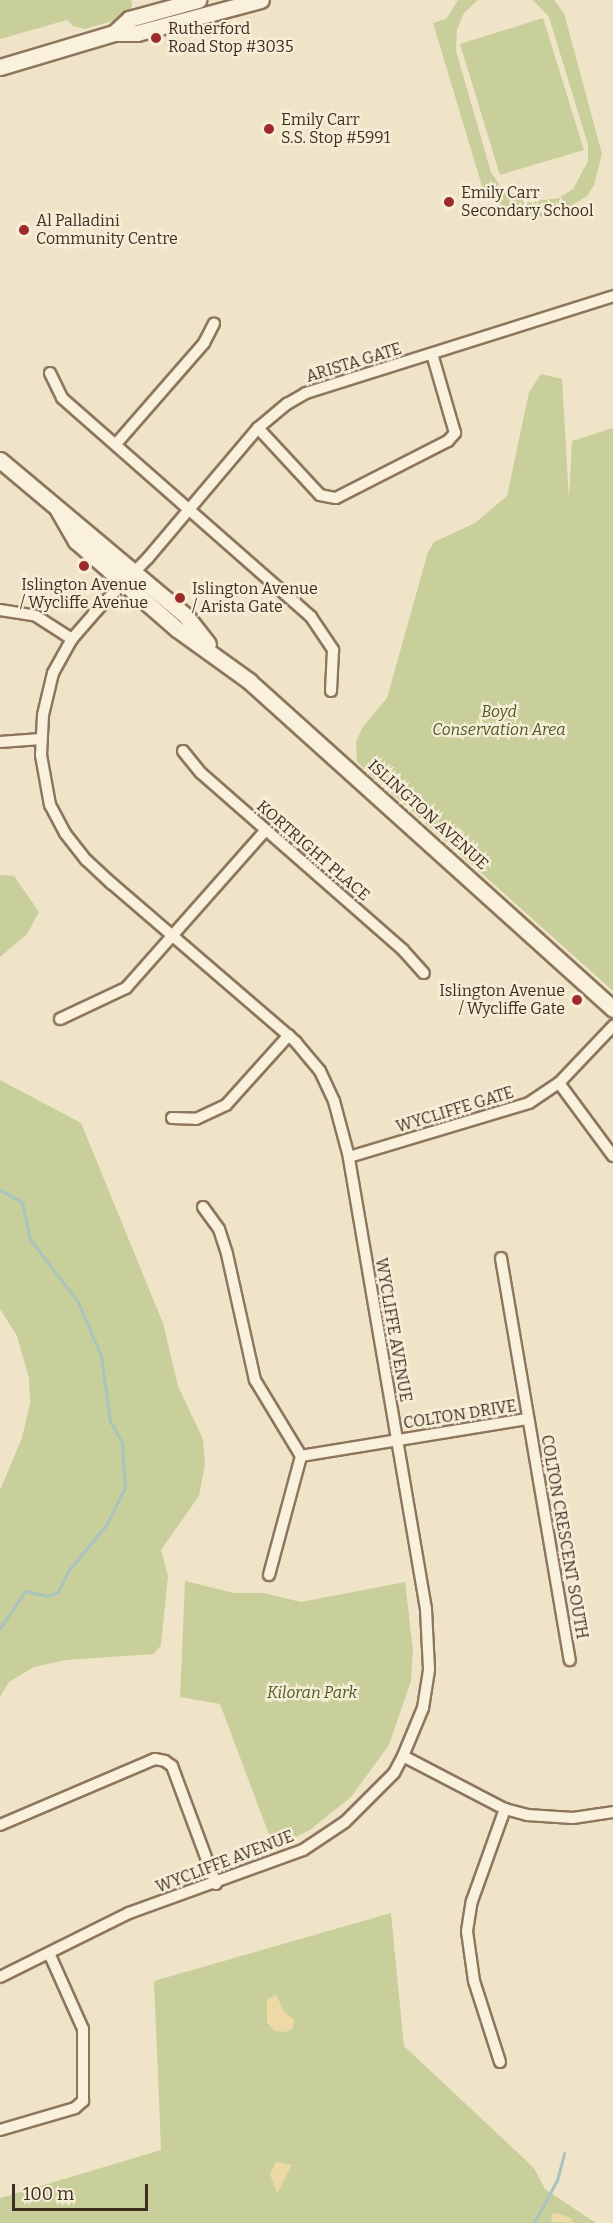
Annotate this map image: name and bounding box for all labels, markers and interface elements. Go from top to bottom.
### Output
place label: Rutherford Road Stop #3035 [168,19,293,57]
marker: Rutherford Road Stop #3035 [149,31,163,45]
place label: Emily Carr S.S. Stop #5991 [281,110,390,148]
marker: Emily Carr S.S. Stop #5991 [262,122,276,136]
place label: Emily Carr Secondary School [461,183,594,221]
marker: Emily Carr Secondary School [442,195,456,209]
place label: Al Palladini Community Centre [36,211,178,249]
marker: Al Palladini Community Centre [17,223,31,237]
street label: ARISTA GATE [304,339,404,387]
marker: Islington Avenue / Wycliffe Avenue [77,559,91,573]
place label: Islington Avenue / Wycliffe Avenue [20,575,148,613]
place label: Islington Avenue / Arista Gate [192,579,318,617]
marker: Islington Avenue / Arista Gate [173,591,187,605]
park label: Boyd Conservation Area [432,702,566,740]
street label: ISLINGTON AVENUE [364,756,492,874]
street label: KORTRIGHT PLACE [253,797,373,905]
place label: Islington Avenue / Wycliffe Gate [439,981,565,1019]
marker: Islington Avenue / Wycliffe Gate [570,993,584,1007]
street label: WYCLIFFE GATE [394,1083,516,1137]
street label: WYCLIFFE AVENUE [371,1256,415,1404]
street label: COLTON DRIVE [402,1397,518,1433]
street label: COLTON CRESCENT SOUTH [537,1433,591,1641]
park label: Kiloran Park [267,1683,357,1703]
street label: WYCLIFFE AVENUE [153,1827,297,1897]
scale bar [15,2172,152,2210]
text: 100 m [23,2183,74,2205]

